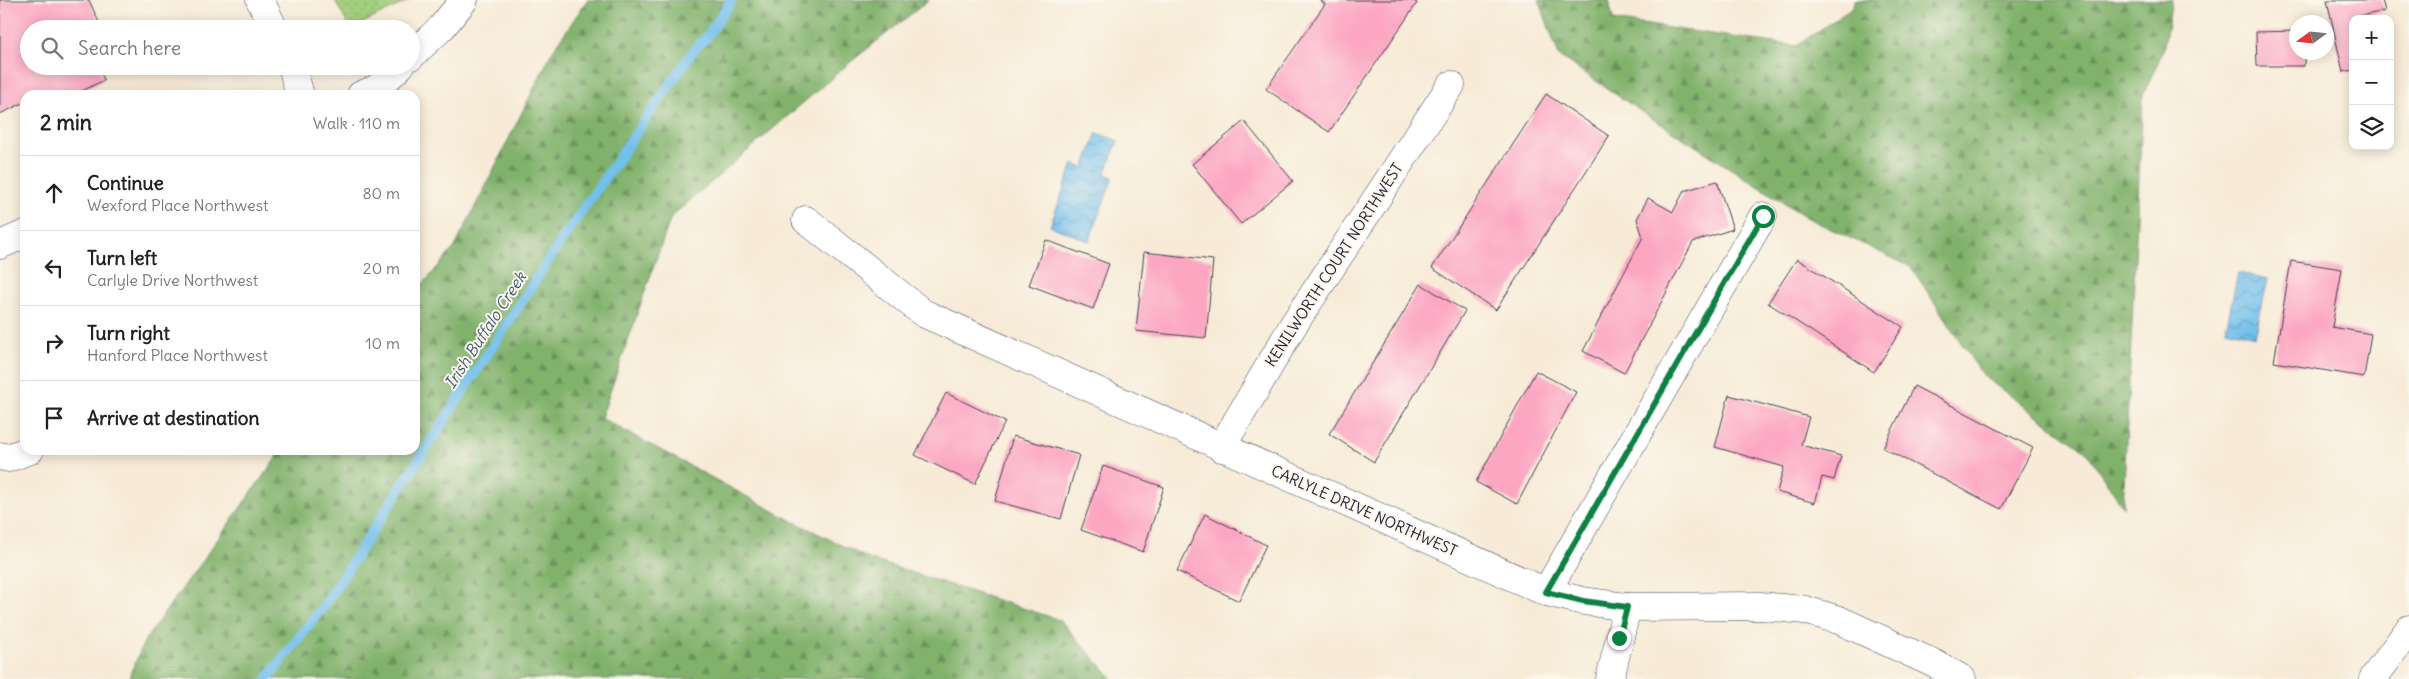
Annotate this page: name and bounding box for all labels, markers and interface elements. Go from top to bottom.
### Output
north arrow [2289,15,2334,60]
map controls [2349,15,2394,150]
button: + [2349,15,2394,60]
search box [20,20,420,75]
icon: search [38,34,66,62]
text: Search here [78,36,181,60]
button: − [2349,60,2394,105]
button: layers [2349,105,2394,150]
text: 2 min [40,109,92,136]
text: Walk · 110 m [313,113,400,133]
street label: KENILWORTH COURT NORTHWEST [1261,159,1407,370]
text: Continue [87,171,164,195]
icon: ahead [40,179,68,207]
text: 80 m [362,183,400,203]
text: Wexford Place Northwest [87,195,268,215]
route start [1752,205,1775,228]
text: Turn left [87,246,157,270]
icon: left [40,254,68,282]
text: 20 m [363,258,400,278]
water label: Irish Buffalo Creek [440,267,531,392]
text: Carlyle Drive Northwest [87,270,258,290]
text: Turn right [87,321,170,345]
icon: right [40,329,68,357]
text: 10 m [365,333,400,353]
text: Hanford Place Northwest [87,345,268,365]
icon: arrive [40,404,68,432]
text: Arrive at destination [87,406,260,430]
street label: CARLYLE DRIVE NORTHWEST [1268,461,1460,560]
route end [1608,627,1631,650]

